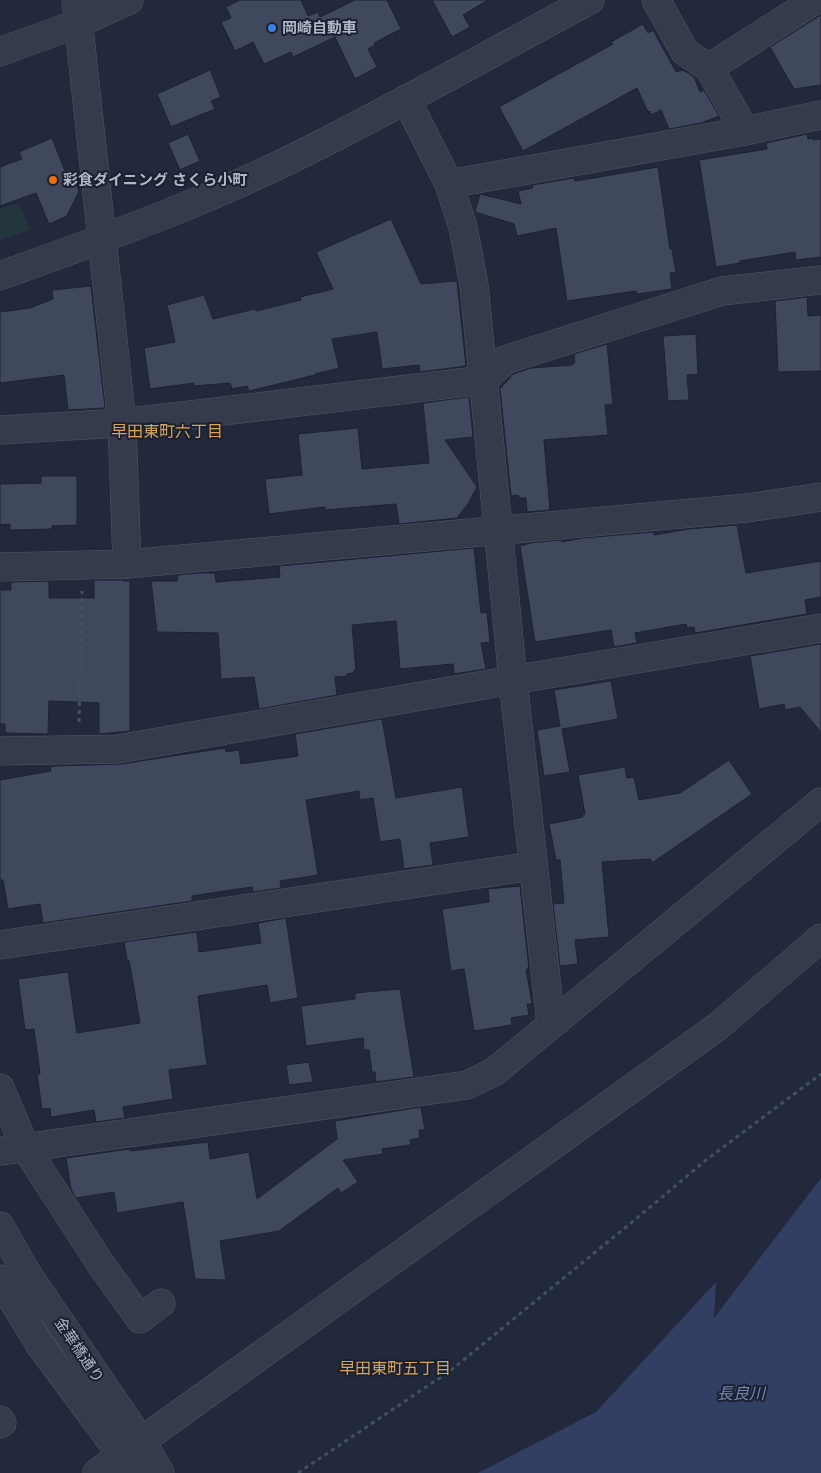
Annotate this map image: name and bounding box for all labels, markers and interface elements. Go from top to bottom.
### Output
place label: 岡崎自動車 [282,19,357,36]
marker: 岡崎自動車 [266,22,278,34]
place label: 彩食ダイニング さくら小町 [63,171,247,188]
marker: 彩食ダイニング さくら小町 [47,174,59,186]
district label: 早田東町六丁目 [111,423,223,440]
street label: 金華橋通り [51,1314,107,1386]
district label: 早田東町五丁目 [339,1360,451,1377]
water label: 長良川 [717,1385,767,1402]

